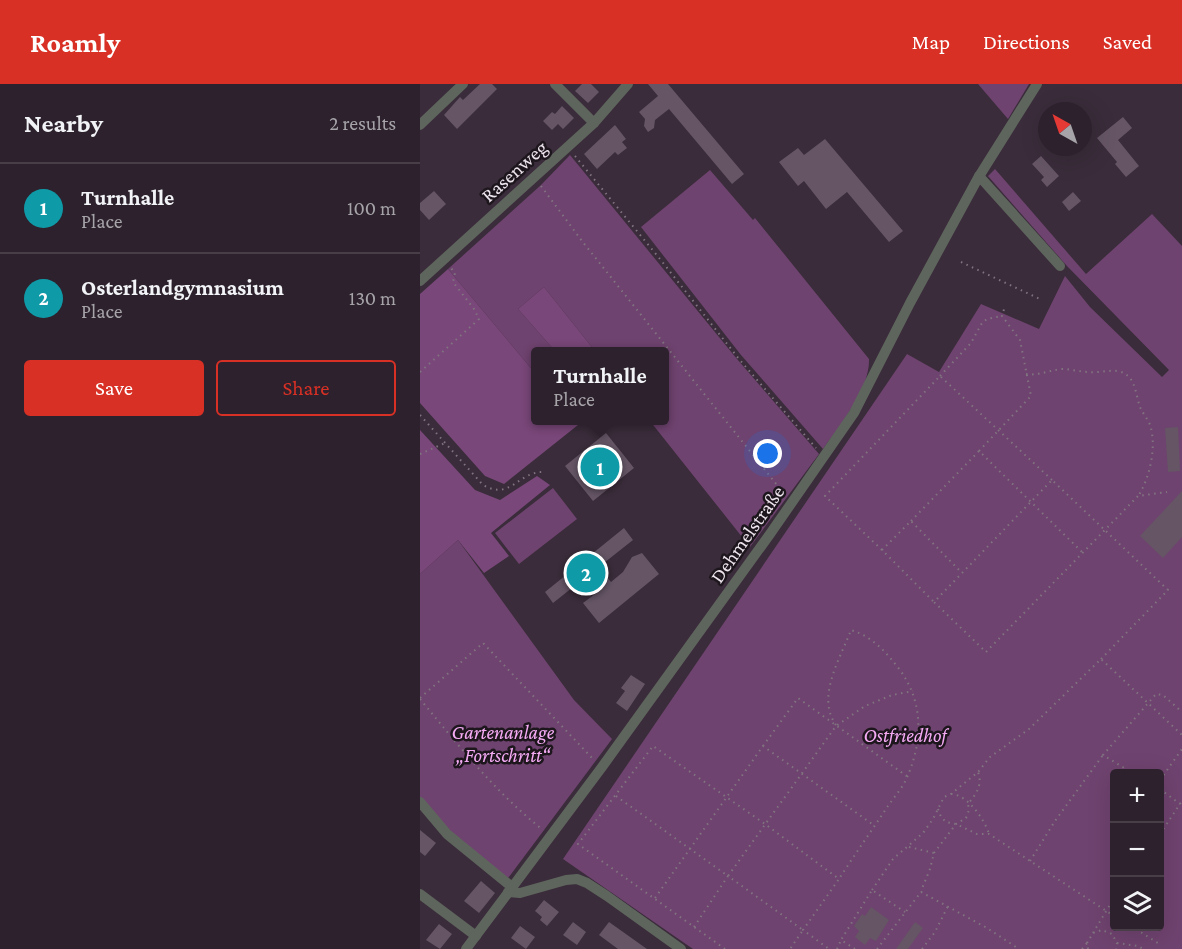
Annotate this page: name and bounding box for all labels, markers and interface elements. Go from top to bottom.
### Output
text: Roamly [30,27,120,58]
text: Map [912,30,950,54]
text: Directions [983,30,1070,54]
text: Saved [1103,30,1152,54]
north arrow [1038,102,1092,156]
text: Nearby [24,109,103,138]
text: 2 results [329,112,396,134]
street label: Rasenweg [477,136,552,207]
text: Turnhalle [81,185,174,210]
text: 1 [40,197,47,219]
text: 100 m [347,197,396,219]
text: Place [81,210,123,232]
text: Osterlandgymnasium [81,275,284,300]
text: 2 [38,287,49,309]
text: 130 m [349,287,396,309]
text: Place [81,300,123,322]
popup [531,347,669,425]
button: Save [24,360,204,416]
button: Share [216,360,396,416]
text: Turnhalle [553,363,647,388]
text: Place [553,388,595,410]
your location [753,439,782,468]
pin: 1 [580,444,620,490]
street label: Dehmelstraße [705,481,789,587]
pin: 2 [566,550,606,596]
park label: Gartenanlage „Fortschritt“ [452,721,555,766]
park label: Ostfriedhof [863,724,949,747]
map controls [1110,769,1164,931]
button: + [1110,769,1164,823]
button: − [1110,823,1164,877]
button: layers [1110,877,1164,931]

